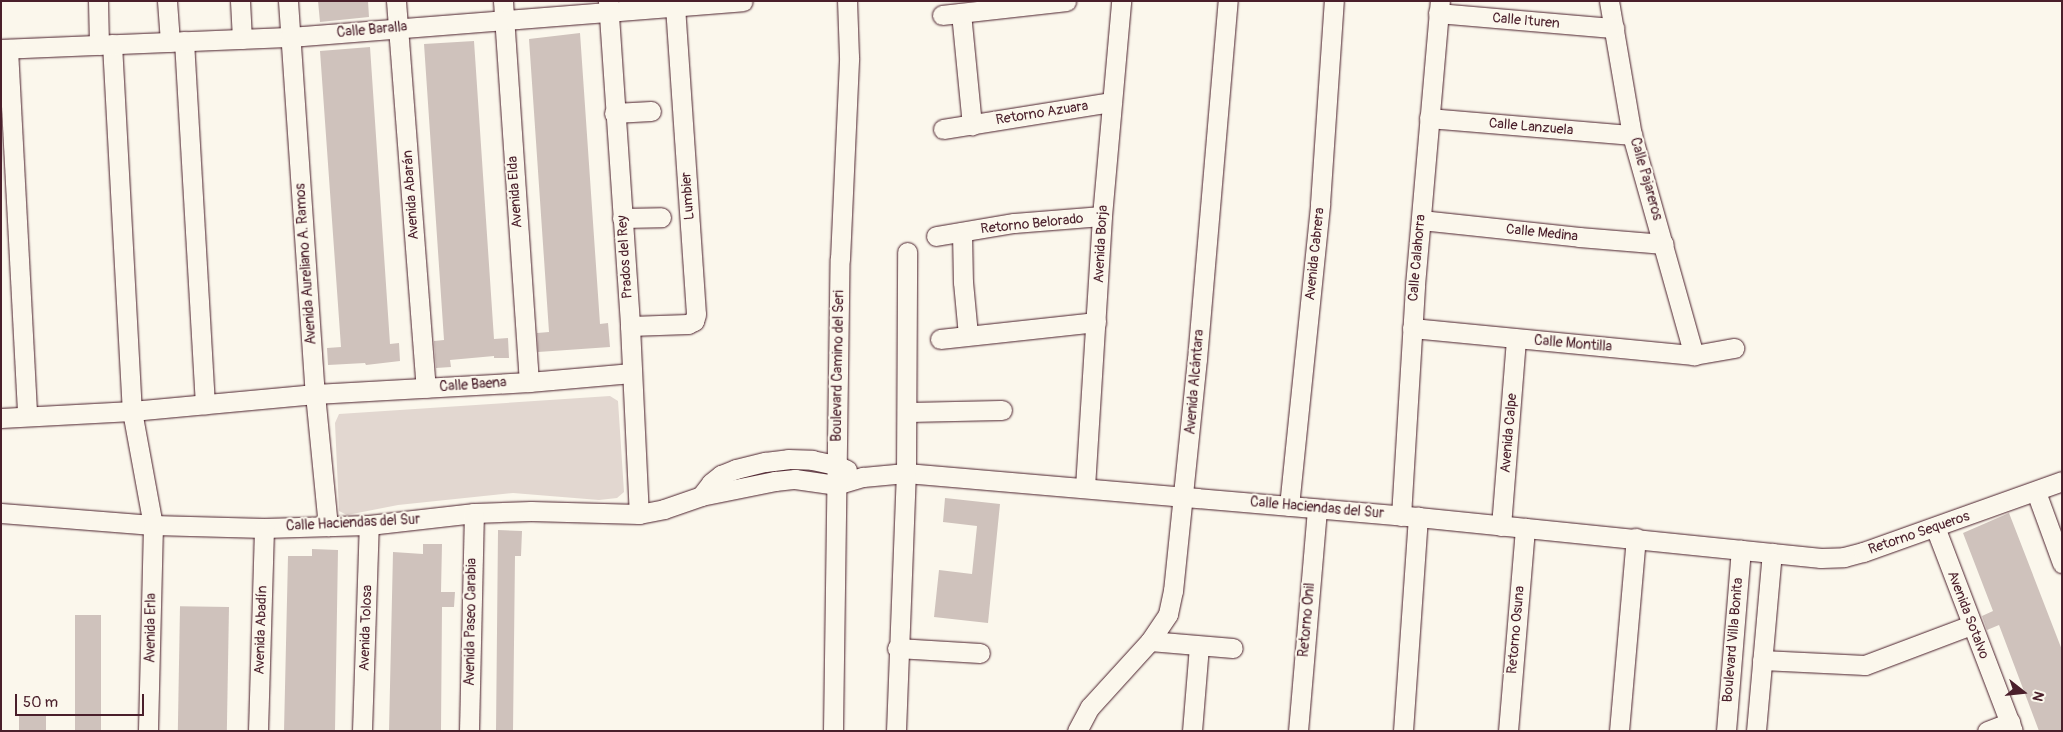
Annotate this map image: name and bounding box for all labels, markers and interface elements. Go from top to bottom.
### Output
street label: Calle Ituren [1492,10,1560,32]
street label: Calle Baralla [336,19,408,41]
street label: Retorno Azuara [995,97,1089,129]
street label: Calle Lanzuela [1488,115,1574,139]
street label: Calle Pajareros [1626,136,1666,222]
street label: Avenida Abarán [399,150,423,240]
street label: Avenida Elda [504,156,526,228]
street label: Lumbier [678,171,698,221]
street label: Avenida Aureliano A. Ramos [292,183,320,345]
street label: Avenida Borja [1091,205,1111,283]
street label: Avenida Cabrera [1302,207,1328,301]
street label: Retorno Belorado [980,210,1084,238]
street label: Calle Calahorra [1405,214,1429,302]
street label: Prados del Rey [614,215,636,299]
street label: Calle Medina [1505,221,1579,245]
street label: Boulevard Camino del Seri [828,290,848,442]
street label: Avenida Alcántara [1182,329,1208,435]
street label: Calle Montilla [1533,332,1613,356]
street label: Calle Baena [439,374,507,396]
street label: Avenida Calpe [1497,392,1521,474]
street label: Calle Haciendas del Sur [1249,494,1385,522]
street label: Retorno Sequeros [1866,508,1972,558]
street label: Calle Haciendas del Sur [285,511,421,535]
street label: Avenida Paseo Carabia [461,558,481,686]
street label: Avenida Sotalvo [1943,569,1993,661]
street label: Boulevard Villa Bonita [1719,577,1747,703]
street label: Retorno Onil [1295,582,1319,658]
street label: Avenida Abadín [251,585,271,675]
street label: Avenida Tolosa [356,585,376,671]
street label: Retorno Osuna [1504,585,1528,675]
street label: Avenida Erla [142,593,160,663]
north arrow [1998,667,2048,717]
scale bar [18,684,146,716]
text: N [2028,689,2047,703]
text: 50 m [23,693,58,712]

